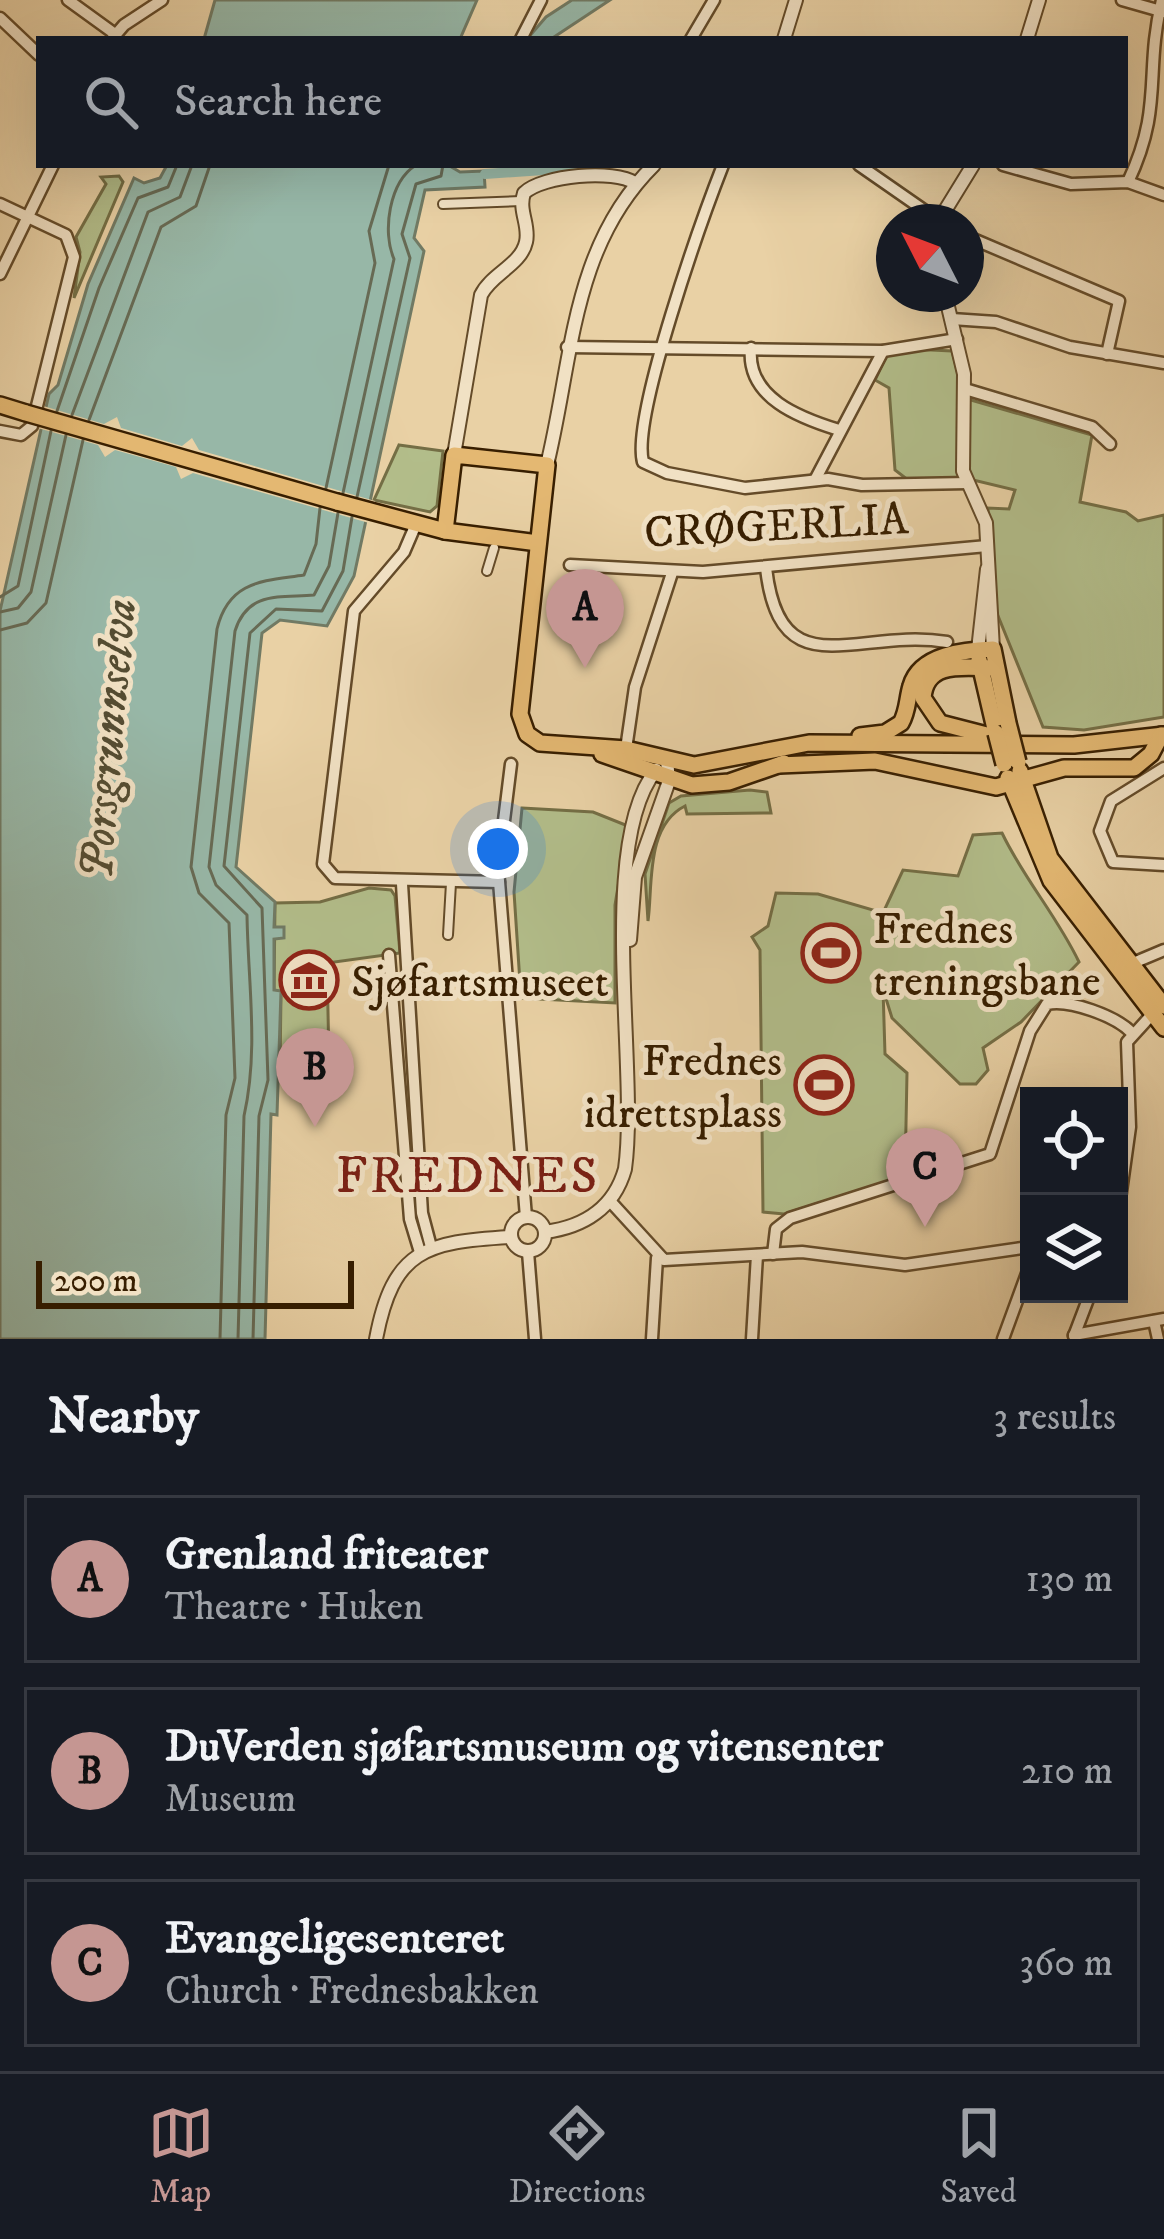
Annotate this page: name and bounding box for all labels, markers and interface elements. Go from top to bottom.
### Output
search box [36,36,1128,168]
icon: search [78,69,144,135]
text: Search here [174,74,382,130]
north arrow [876,204,984,312]
street label: CRØGERLIA [643,492,910,562]
pin: A [546,569,624,668]
water label: Porsgrunnselva [67,596,151,882]
your location [468,819,528,879]
place label: Frednes treningsbane [873,902,1101,1010]
sports icon: Frednes treningsbane [800,922,862,984]
museum icon: Sjøfartsmuseet [278,949,340,1011]
place label: Sjøfartsmuseet [351,955,609,1011]
pin: B [276,1028,354,1127]
place label: Frednes idrettsplass [584,1034,782,1142]
sports icon: Frednes idrettsplass [793,1054,855,1116]
map controls [1020,1087,1128,1303]
button: locate [1020,1087,1128,1195]
pin: C [886,1128,964,1227]
district label: FREDNES [336,1145,600,1209]
button: layers [1020,1195,1128,1303]
scale bar [36,1255,354,1308]
text: 200 m [54,1261,138,1302]
text: Nearby [48,1385,199,1449]
text: 3 results [993,1393,1116,1442]
text: Grenland friteater [165,1527,488,1583]
text: A [78,1555,102,1604]
text: 130 m [1025,1555,1113,1604]
text: Theatre · Huken [165,1583,423,1632]
text: DuVerden sjøfartsmuseum og vitensenter [165,1719,883,1775]
text: B [78,1747,102,1796]
text: 210 m [1021,1747,1113,1796]
text: Museum [165,1775,296,1824]
text: Evangeligesenteret [165,1911,504,1967]
text: C [77,1939,103,1988]
text: 360 m [1019,1939,1113,1988]
text: Church · Frednesbakken [165,1967,539,2016]
tab: Map [148,2100,214,2213]
tab: Directions [509,2100,645,2213]
tab: Saved [941,2100,1016,2213]

